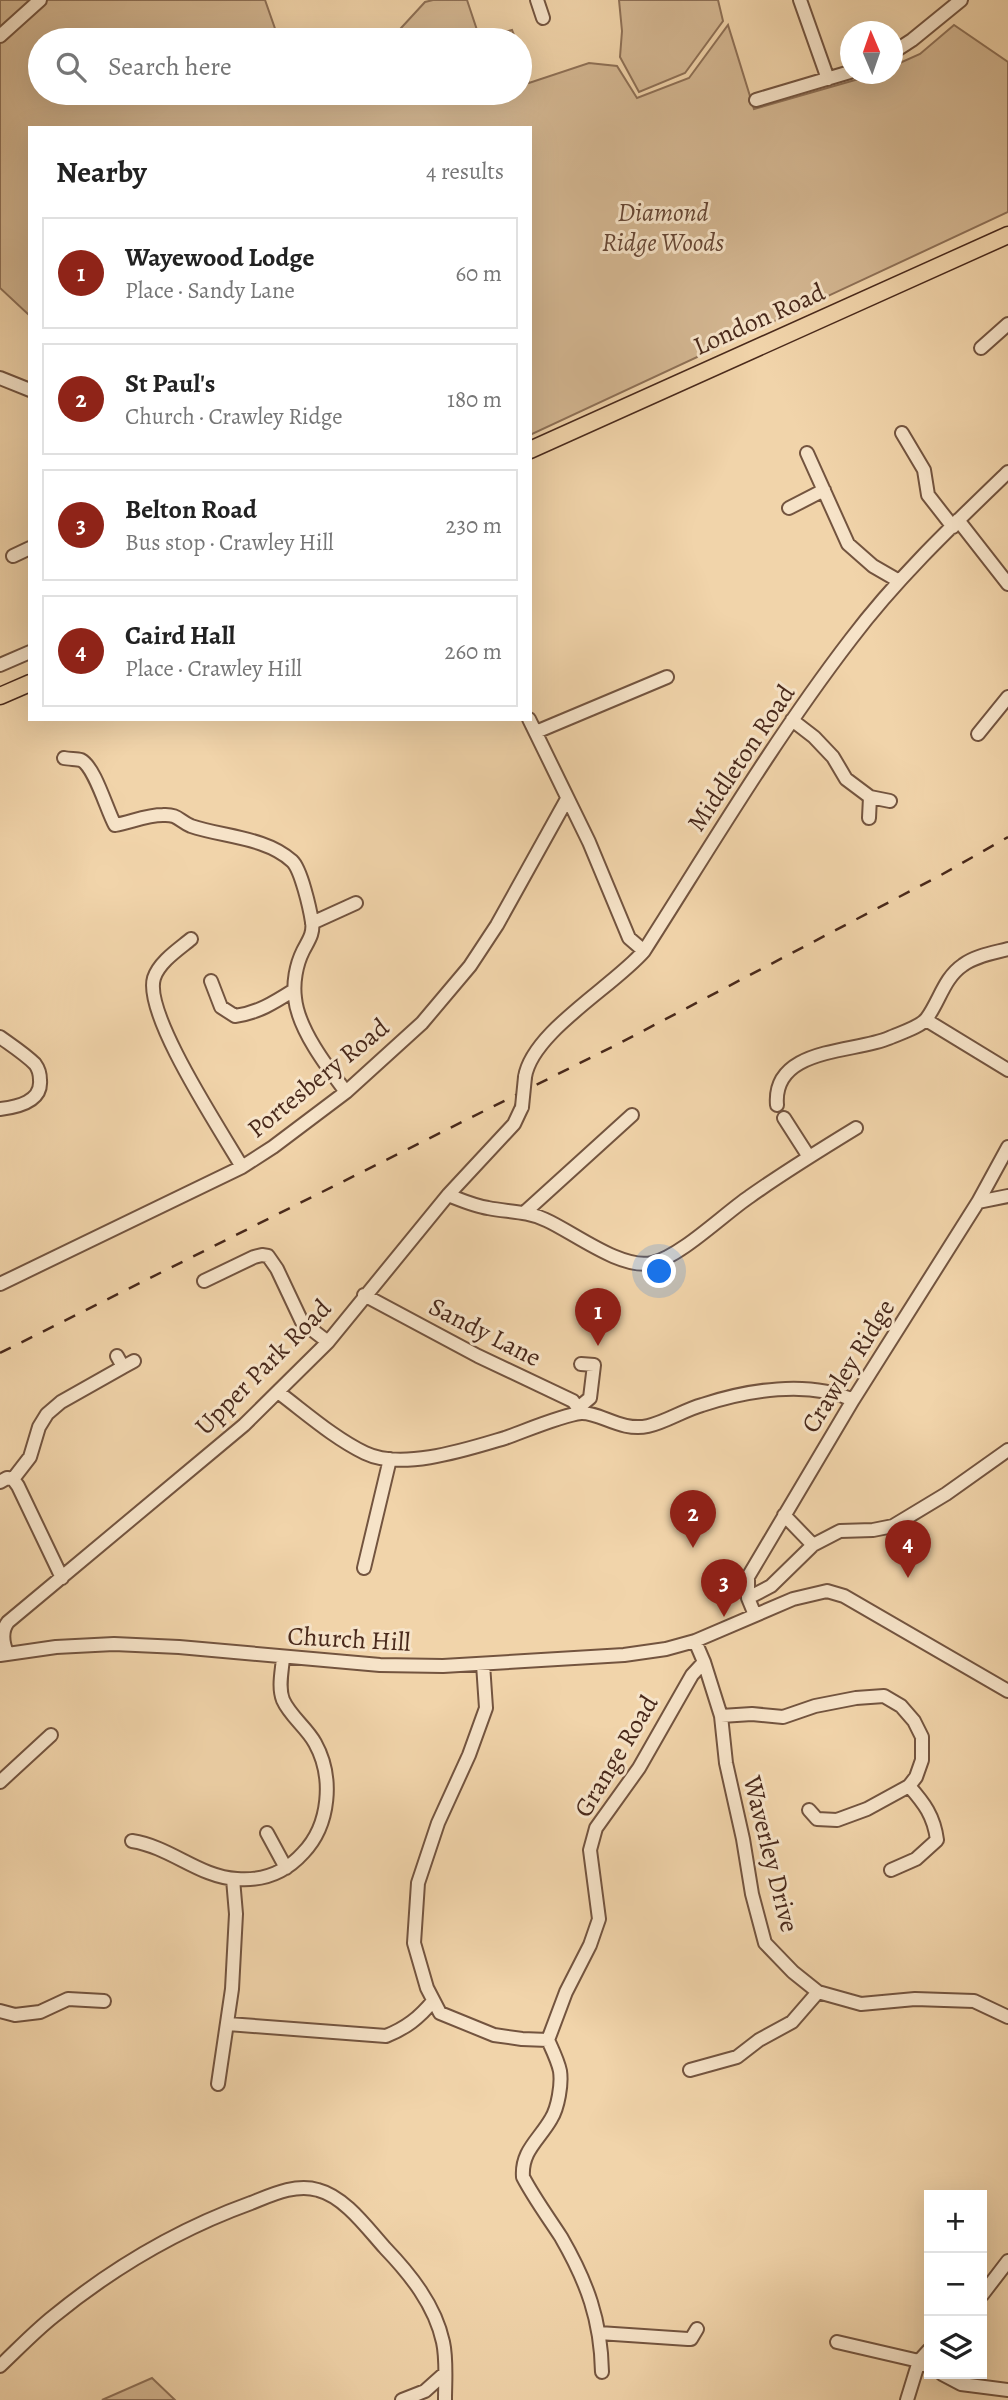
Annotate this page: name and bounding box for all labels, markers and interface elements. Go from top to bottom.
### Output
north arrow [840,21,903,84]
search box [28,28,532,105]
icon: search [52,48,90,86]
text: Search here [108,49,232,84]
text: Nearby [56,152,147,192]
text: 4 results [426,156,504,187]
park label: Diamond Ridge Woods [602,195,724,260]
text: Wayewood Lodge [125,240,315,275]
text: 1 [77,258,85,289]
text: 60 m [455,258,502,289]
street label: London Road [688,274,830,364]
text: Place · Sandy Lane [125,275,295,306]
text: St Paul's [125,366,215,401]
text: 2 [75,384,87,415]
text: 180 m [447,384,502,415]
text: Church · Crawley Ridge [125,401,343,432]
text: Belton Road [125,492,257,527]
text: 3 [76,510,86,541]
text: 230 m [446,510,502,541]
text: Bus stop · Crawley Hill [125,527,334,558]
text: Caird Hall [125,618,235,653]
text: 4 [76,636,86,667]
text: 260 m [444,636,502,667]
text: Place · Crawley Hill [125,653,302,684]
street label: Middleton Road [679,678,803,838]
street label: Portesbery Road [240,1010,396,1146]
your location [642,1254,676,1288]
pin: 1 [575,1288,621,1346]
street label: Sandy Lane [423,1289,547,1375]
street label: Upper Park Road [187,1291,339,1443]
street label: Crawley Ridge [793,1292,903,1440]
pin: 2 [670,1490,716,1548]
pin: 4 [885,1520,931,1578]
pin: 3 [701,1559,747,1617]
street label: Church Hill [286,1618,412,1660]
street label: Grange Road [566,1688,666,1824]
street label: Waverley Drive [734,1771,807,1936]
map controls [924,2190,987,2379]
button: + [924,2190,987,2253]
button: − [924,2253,987,2316]
button: layers [924,2316,987,2379]

